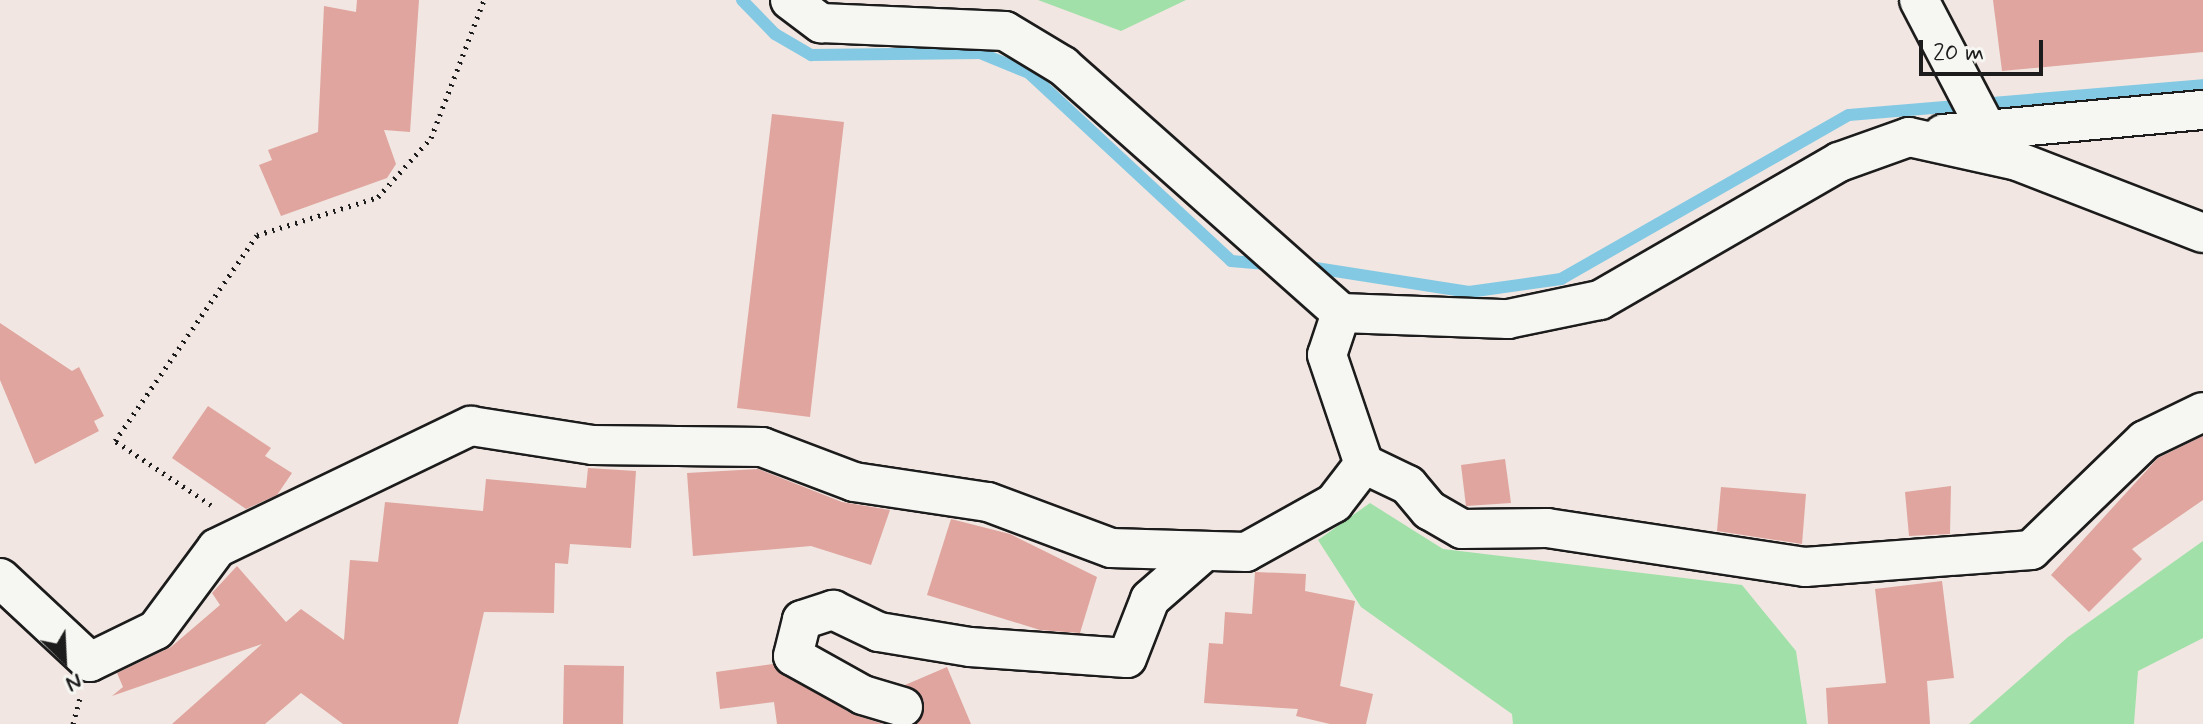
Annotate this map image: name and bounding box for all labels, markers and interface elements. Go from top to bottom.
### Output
scale bar [1923,24,2047,74]
text: 20 m [1933,38,1984,69]
north arrow [24,620,104,700]
text: N [61,666,86,698]

